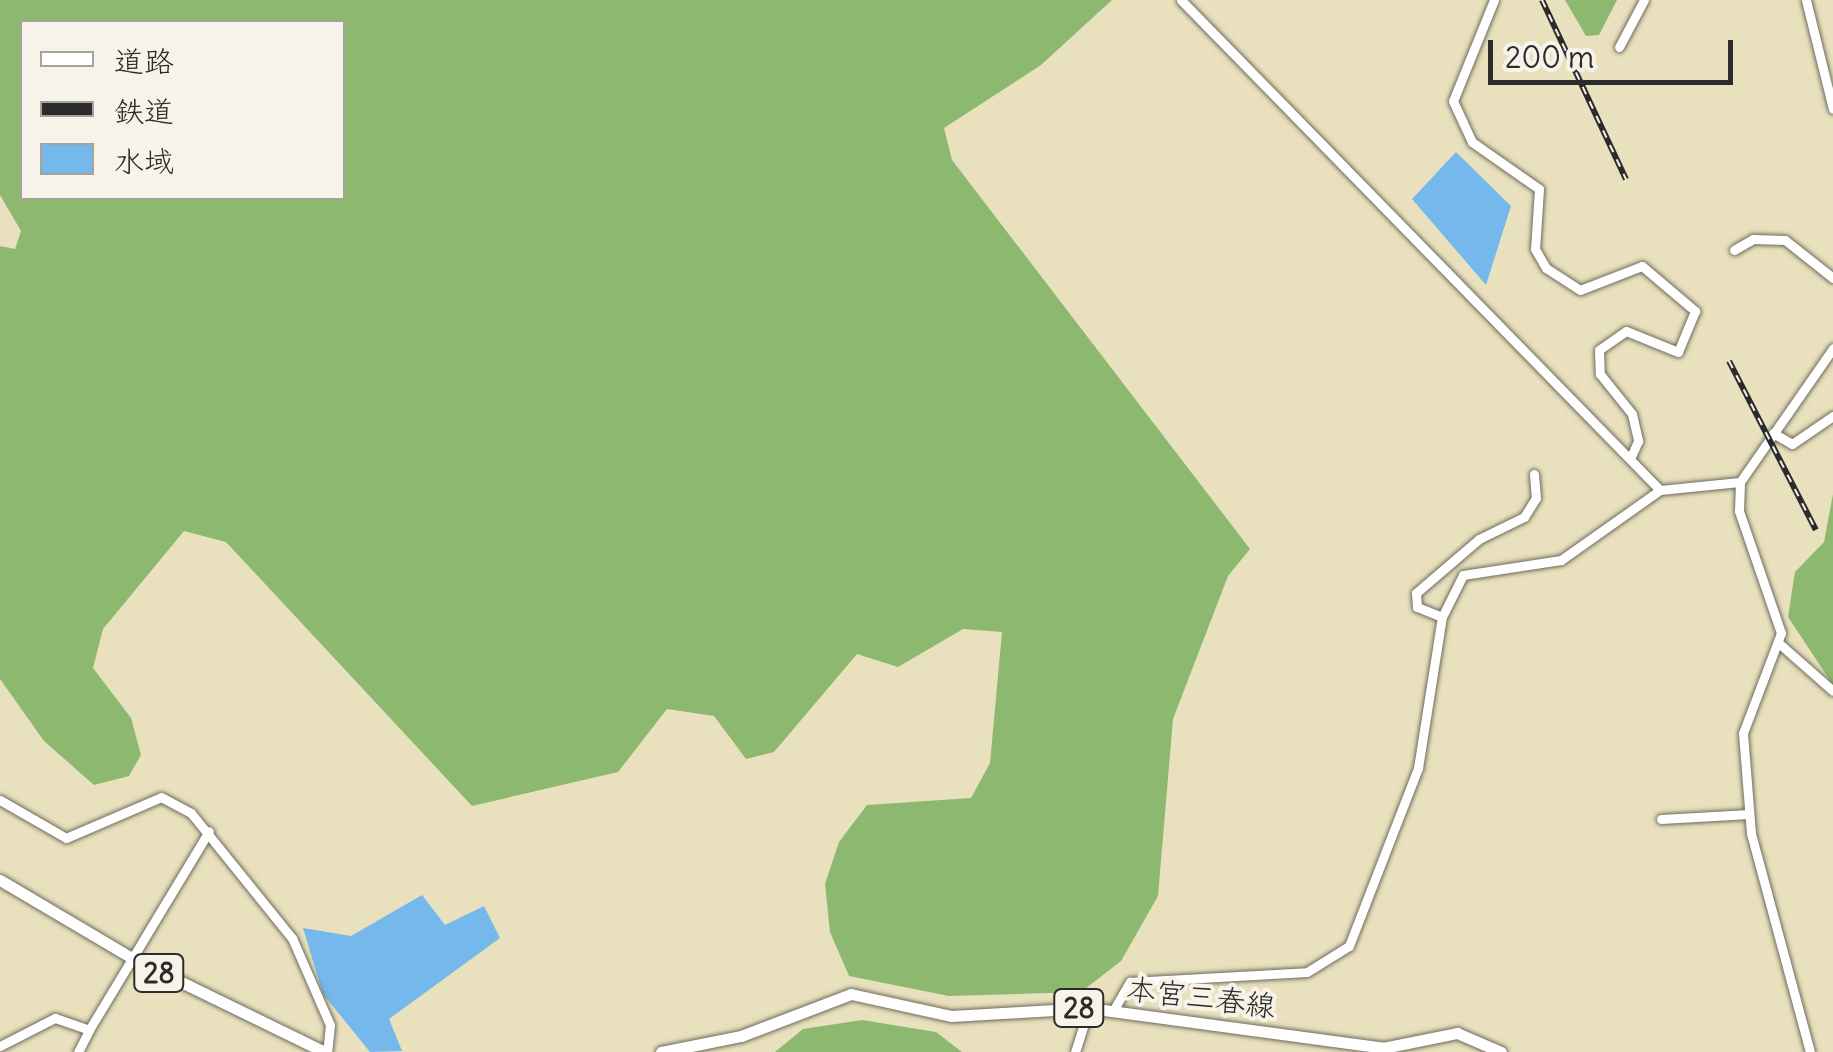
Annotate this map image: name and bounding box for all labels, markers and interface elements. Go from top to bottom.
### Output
legend [20,20,345,200]
scale bar [1493,20,1738,82]
text: 200 m [1505,38,1594,76]
text: 道路 [114,42,174,80]
text: 鉄道 [114,92,174,130]
text: 水域 [114,142,174,180]
road number: 28 [132,950,186,996]
street label: 本宮三春線 [1124,970,1278,1024]
road number: 28 [1052,985,1106,1031]

